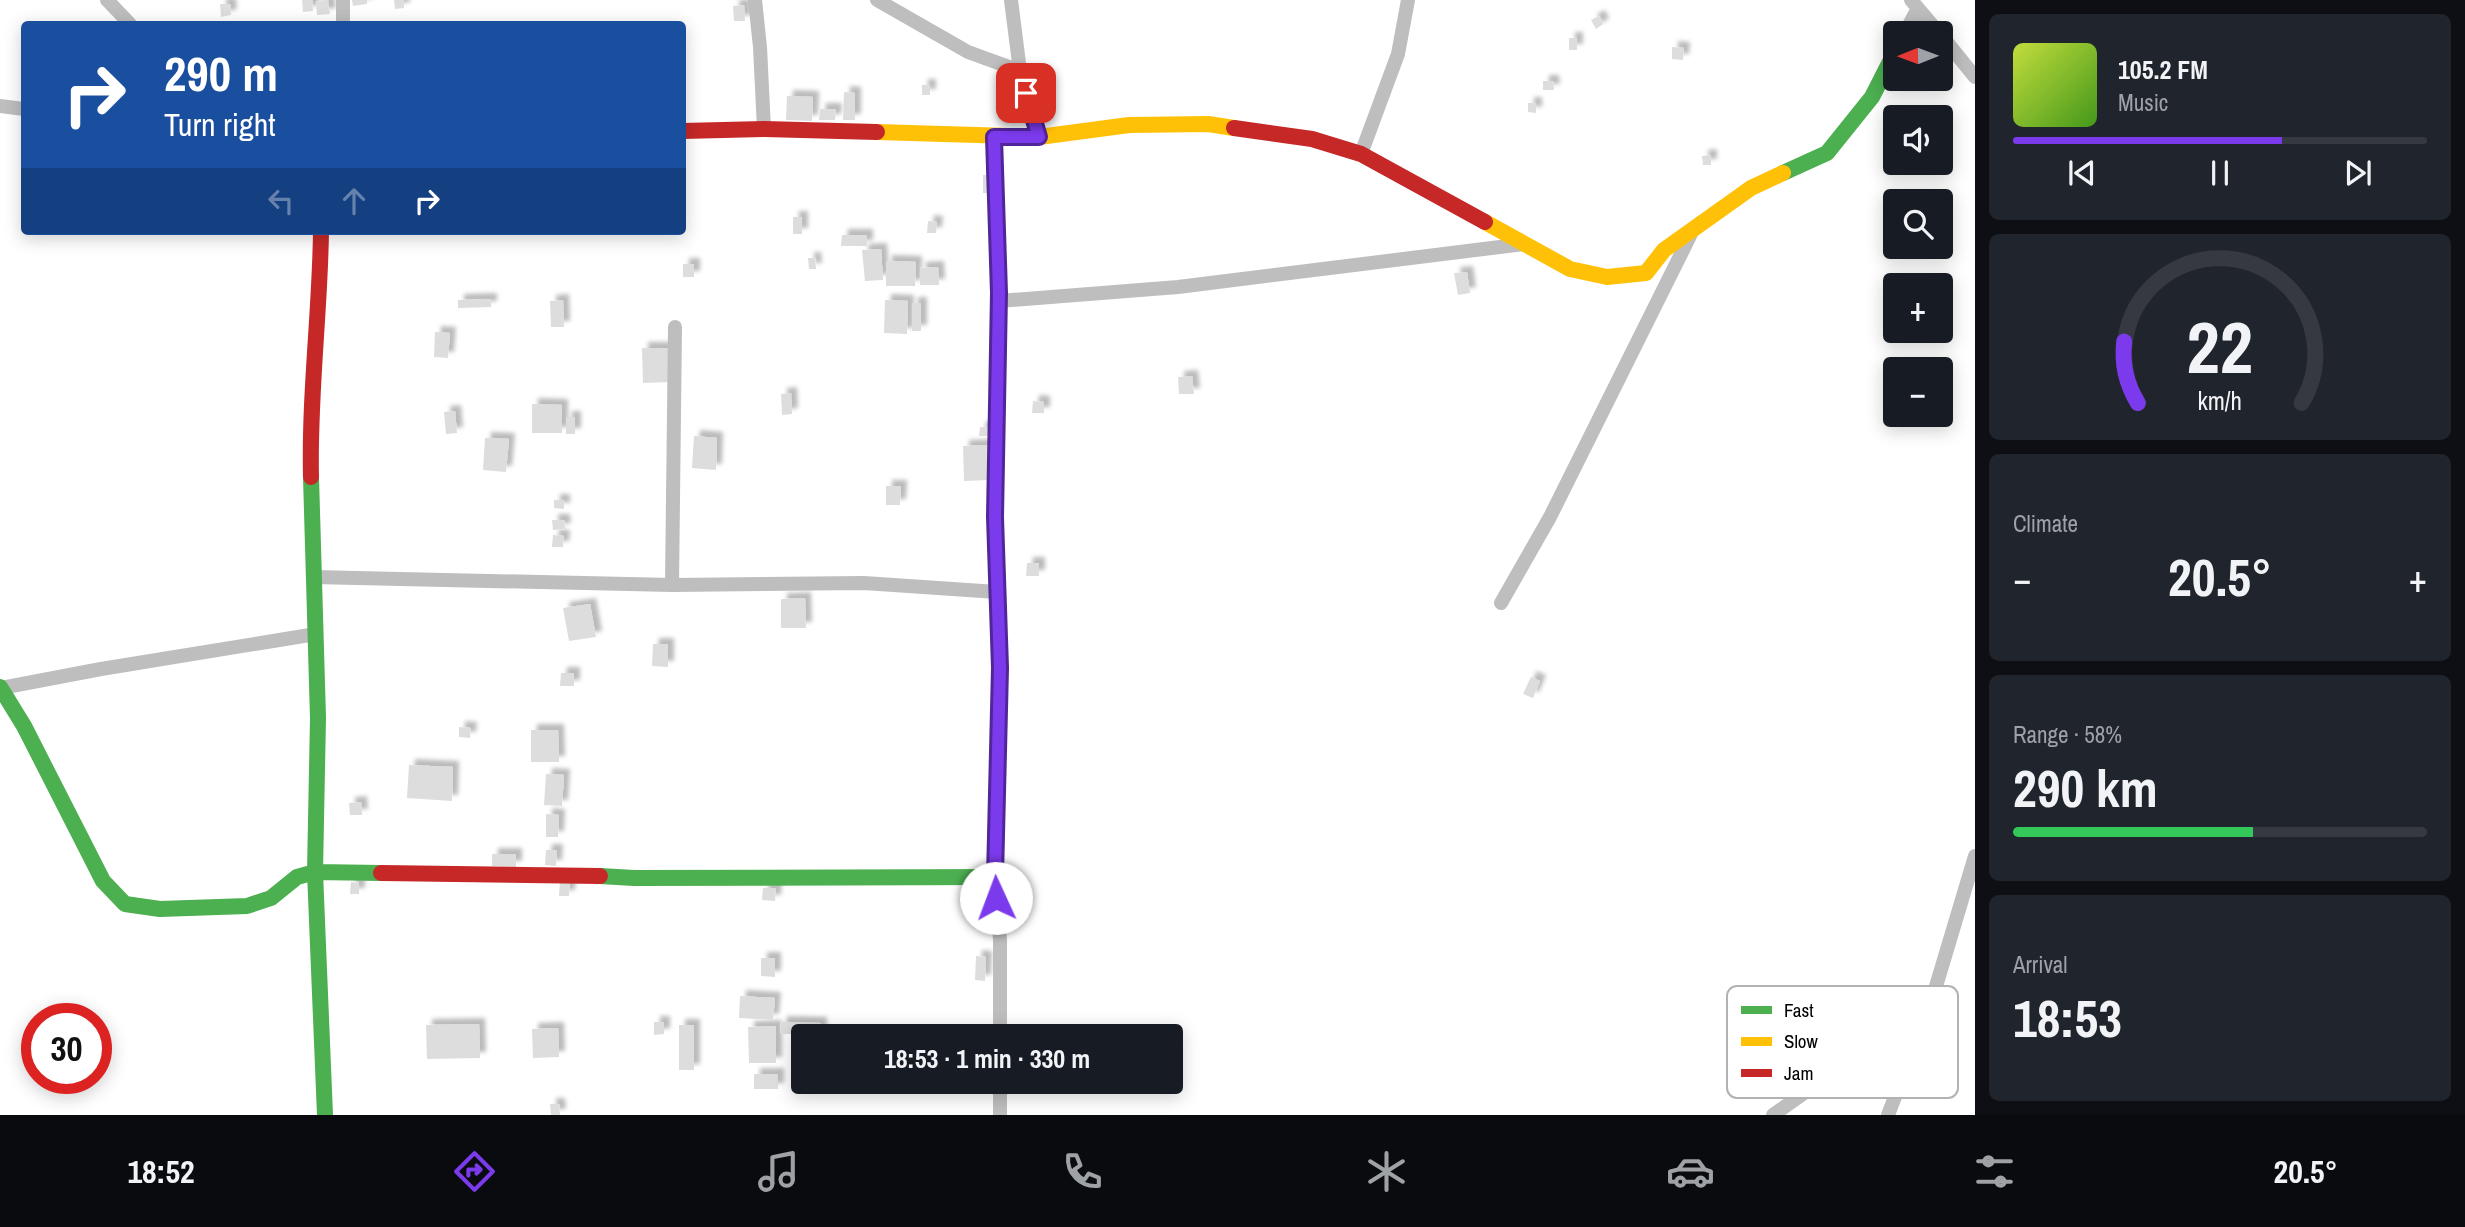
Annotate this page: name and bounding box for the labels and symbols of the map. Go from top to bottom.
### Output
north arrow [1883,21,1953,91]
pin [996,63,1056,123]
position arrow [959,861,1033,935]
legend [1727,986,1958,1098]
text: Fast [1784,997,1814,1023]
speed limit sign: 30 [21,1003,112,1094]
text: Slow [1784,1028,1819,1054]
text: Jam [1784,1060,1813,1086]

